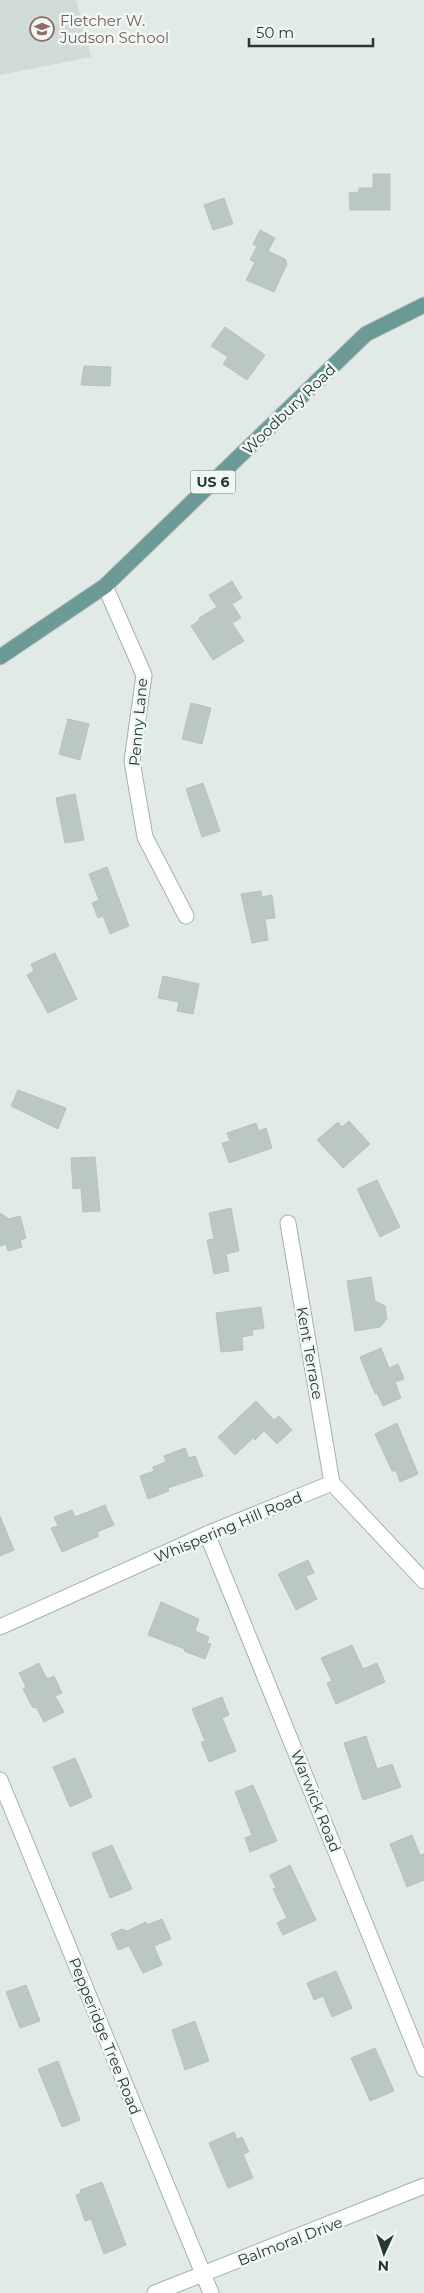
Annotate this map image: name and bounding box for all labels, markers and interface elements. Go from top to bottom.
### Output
place label: Fletcher W. Judson School [59,11,169,47]
scale bar [249,15,373,47]
school or university icon: Fletcher W. Judson School [29,16,55,42]
text: 50 m [256,23,294,42]
street label: Woodbury Road [238,360,340,458]
road number: US 6 [190,471,236,494]
street label: Penny Lane [125,677,151,767]
street label: Kent Terrace [292,1305,328,1401]
street label: Whispering Hill Road [151,1487,305,1567]
street label: Warwick Road [287,1747,345,1855]
street label: Pepperidge Tree Road [65,1955,145,2117]
street label: Balmoral Drive [235,2212,345,2270]
north arrow [359,2228,409,2278]
text: N [377,2257,389,2275]

